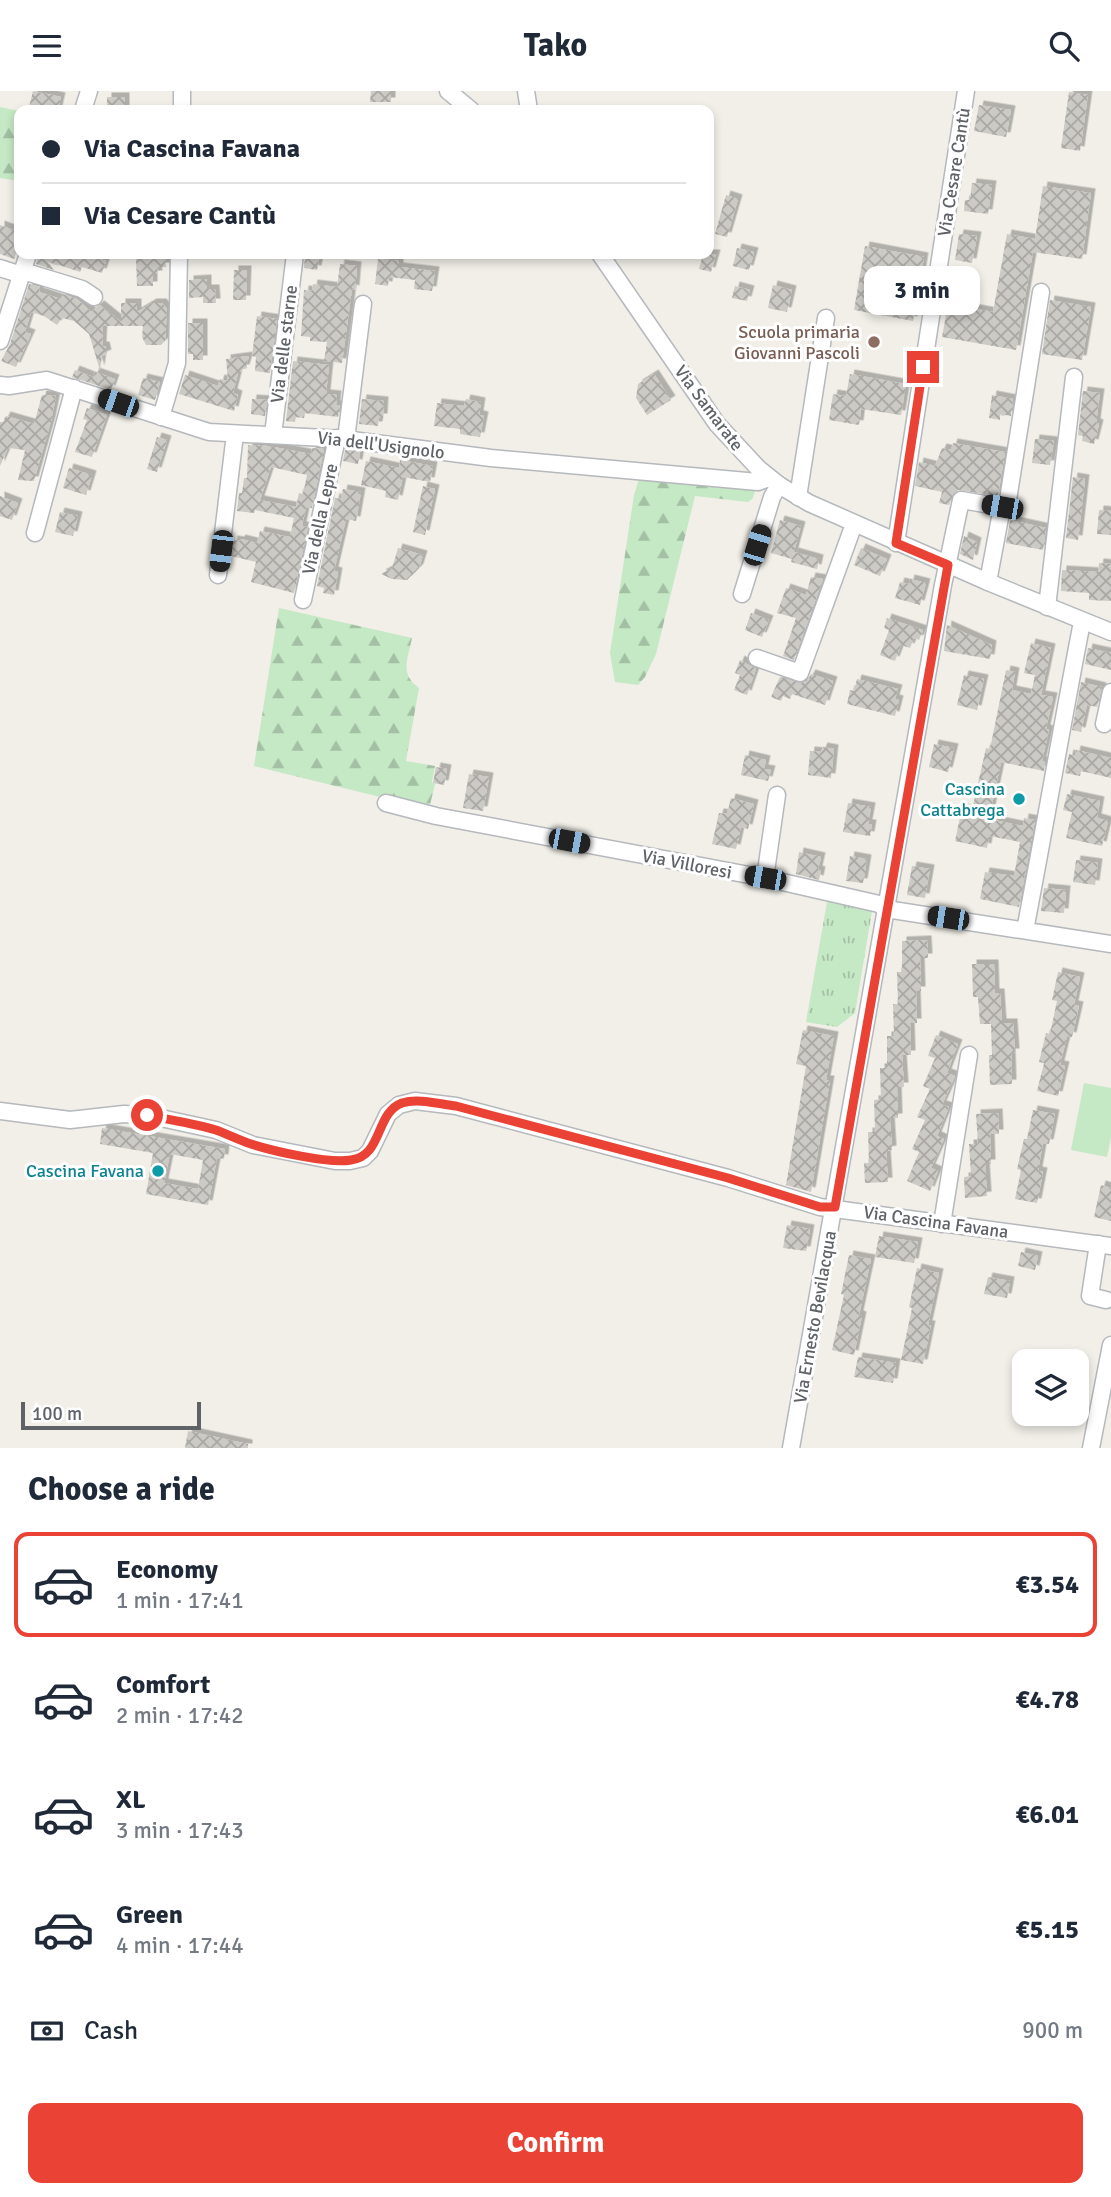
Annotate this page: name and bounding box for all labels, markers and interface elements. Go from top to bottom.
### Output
text: Tako [524,26,587,65]
icon: menu [28,27,66,65]
icon: search [1045,27,1083,65]
street label: Via Cesare Cantù [933,106,975,238]
text: Via Cascina Favana [84,133,300,165]
text: Via Cesare Cantù [84,200,276,232]
callout: 3 min [865,265,981,315]
text: 3 min [894,276,950,305]
street label: Via delle starne [266,284,302,404]
place label: Scuola primaria Giovanni Pascoli [734,321,860,364]
marker: Scuola primaria Giovanni Pascoli [866,334,882,350]
route end [907,351,939,383]
street label: Via Samarate [670,361,748,455]
car [95,386,142,420]
street label: Via dell'Usignolo [316,426,446,464]
street label: Via della Lepre [297,461,343,577]
car [980,493,1025,521]
car [741,522,774,568]
car [209,529,234,573]
place label: Cascina Cattabrega [920,778,1005,821]
marker: Cascina Cattabrega [1011,791,1027,807]
car [547,827,592,855]
street label: Via Villoresi [640,845,734,883]
car [743,864,788,892]
car [926,904,971,932]
route start [131,1099,163,1131]
place label: Cascina Favana [26,1160,144,1182]
marker: Cascina Favana [150,1163,166,1179]
street label: Via Cascina Favana [862,1201,1010,1243]
street label: Via Ernesto Bevilacqua [789,1229,841,1405]
map controls [1012,1349,1089,1426]
button: layers [1012,1349,1089,1426]
scale bar [21,1399,201,1431]
text: 100 m [32,1402,82,1426]
text: Choose a ride [28,1470,215,1509]
icon: car [32,1553,95,1616]
text: Economy [116,1554,218,1586]
text: €3.54 [1015,1569,1079,1601]
text: 1 min · 17:41 [116,1586,244,1615]
icon: car [32,1668,95,1731]
text: Comfort [116,1669,210,1701]
text: €4.78 [1015,1684,1079,1716]
text: 2 min · 17:42 [116,1701,244,1730]
icon: car [32,1783,95,1846]
text: XL [116,1784,146,1816]
text: €6.01 [1015,1799,1079,1831]
text: 3 min · 17:43 [116,1816,244,1845]
icon: car [32,1898,95,1961]
text: Green [116,1899,183,1931]
text: €5.15 [1015,1914,1079,1946]
text: 4 min · 17:44 [116,1931,244,1960]
icon: cash [28,2012,66,2050]
text: Cash [84,2015,138,2047]
text: 900 m [1022,2016,1083,2045]
button: Confirm [28,2103,1083,2183]

